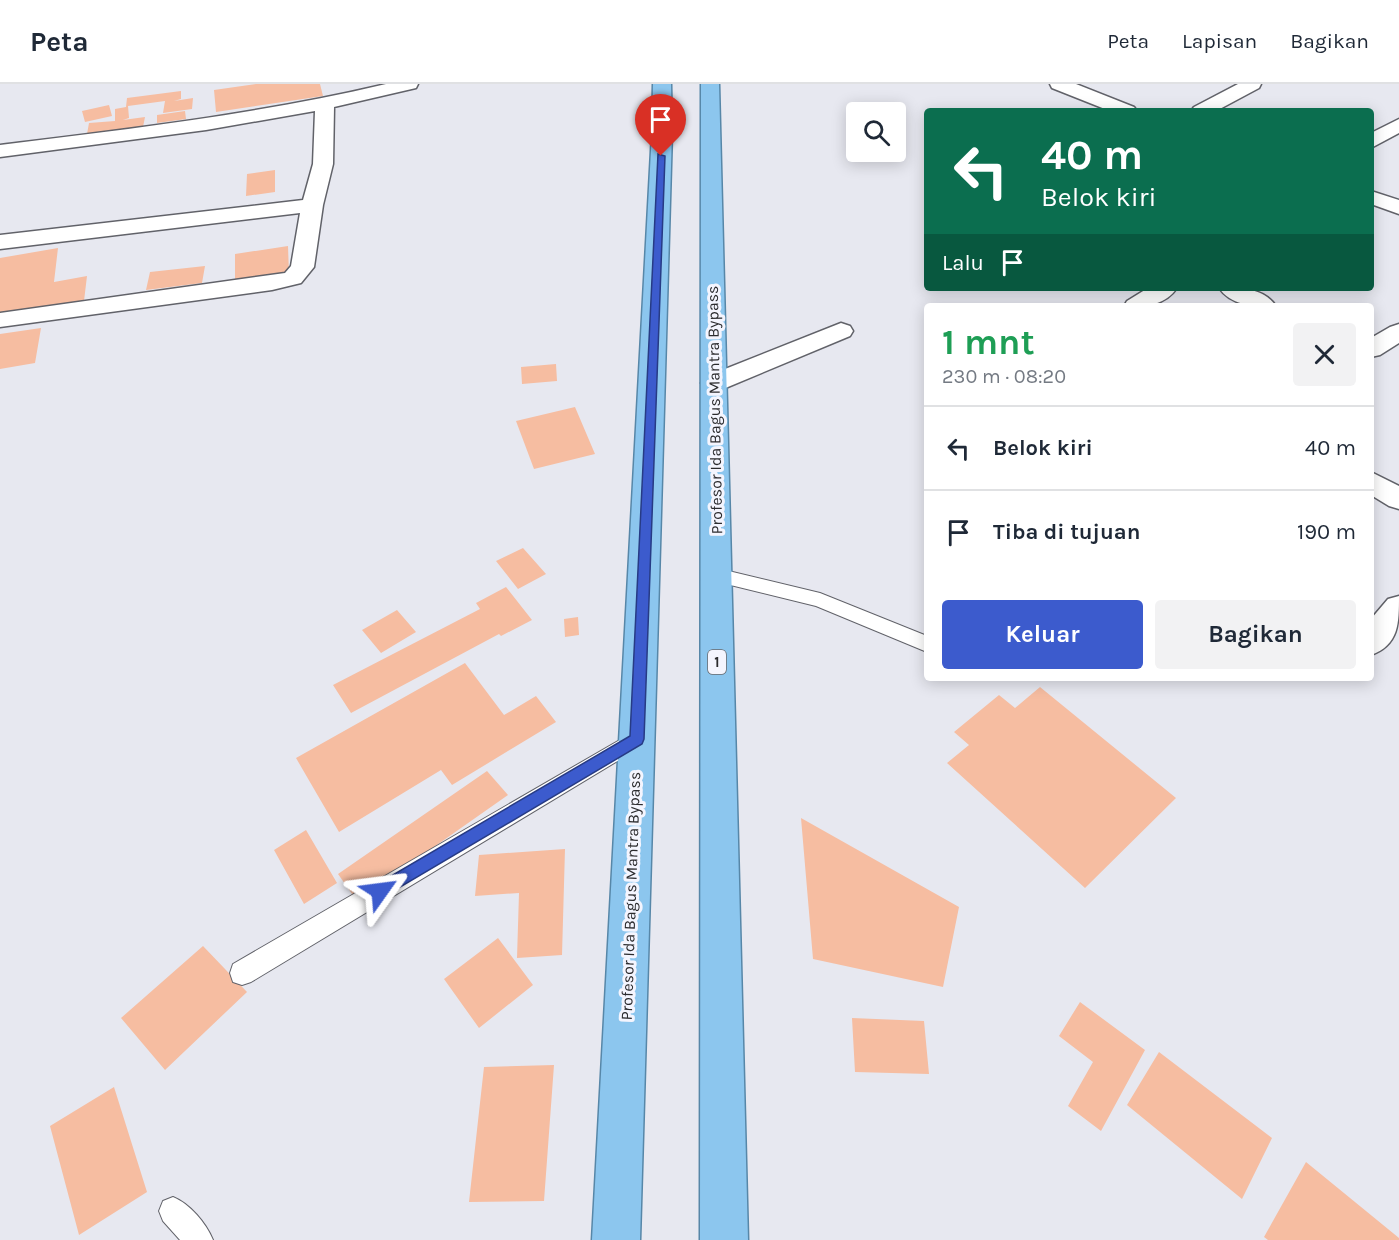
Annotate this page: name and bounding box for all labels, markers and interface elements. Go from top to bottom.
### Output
text: Peta [30,25,89,58]
text: Peta [1107,29,1149,53]
text: Lapisan [1182,29,1257,53]
text: Bagikan [1290,29,1369,53]
pin [635,94,686,156]
map controls [846,102,906,162]
button: search [846,102,906,162]
icon: arrive [644,103,677,136]
text: 40 m [1041,130,1143,180]
icon: left [942,132,1020,210]
text: Belok kiri [1041,181,1157,213]
icon: arrive [996,246,1029,279]
text: Lalu [942,250,984,276]
street label: Profesor Ida Bagus Mantra Bypass [703,285,726,535]
text: 1 mnt [942,321,1035,363]
button: close [1293,323,1356,386]
text: 230 m · 08:20 [942,365,1066,388]
icon: left [942,432,975,465]
text: Belok kiri [993,435,1093,461]
text: 40 m [1305,435,1356,461]
icon: arrive [942,516,975,549]
text: Tiba di tujuan [993,519,1140,545]
text: 190 m [1297,519,1356,545]
button: Keluar [942,600,1143,669]
button: Bagikan [1155,600,1356,669]
road number: 1 [708,650,726,674]
street label: Profesor Ida Bagus Mantra Bypass [617,771,644,1021]
position arrow [348,859,412,923]

